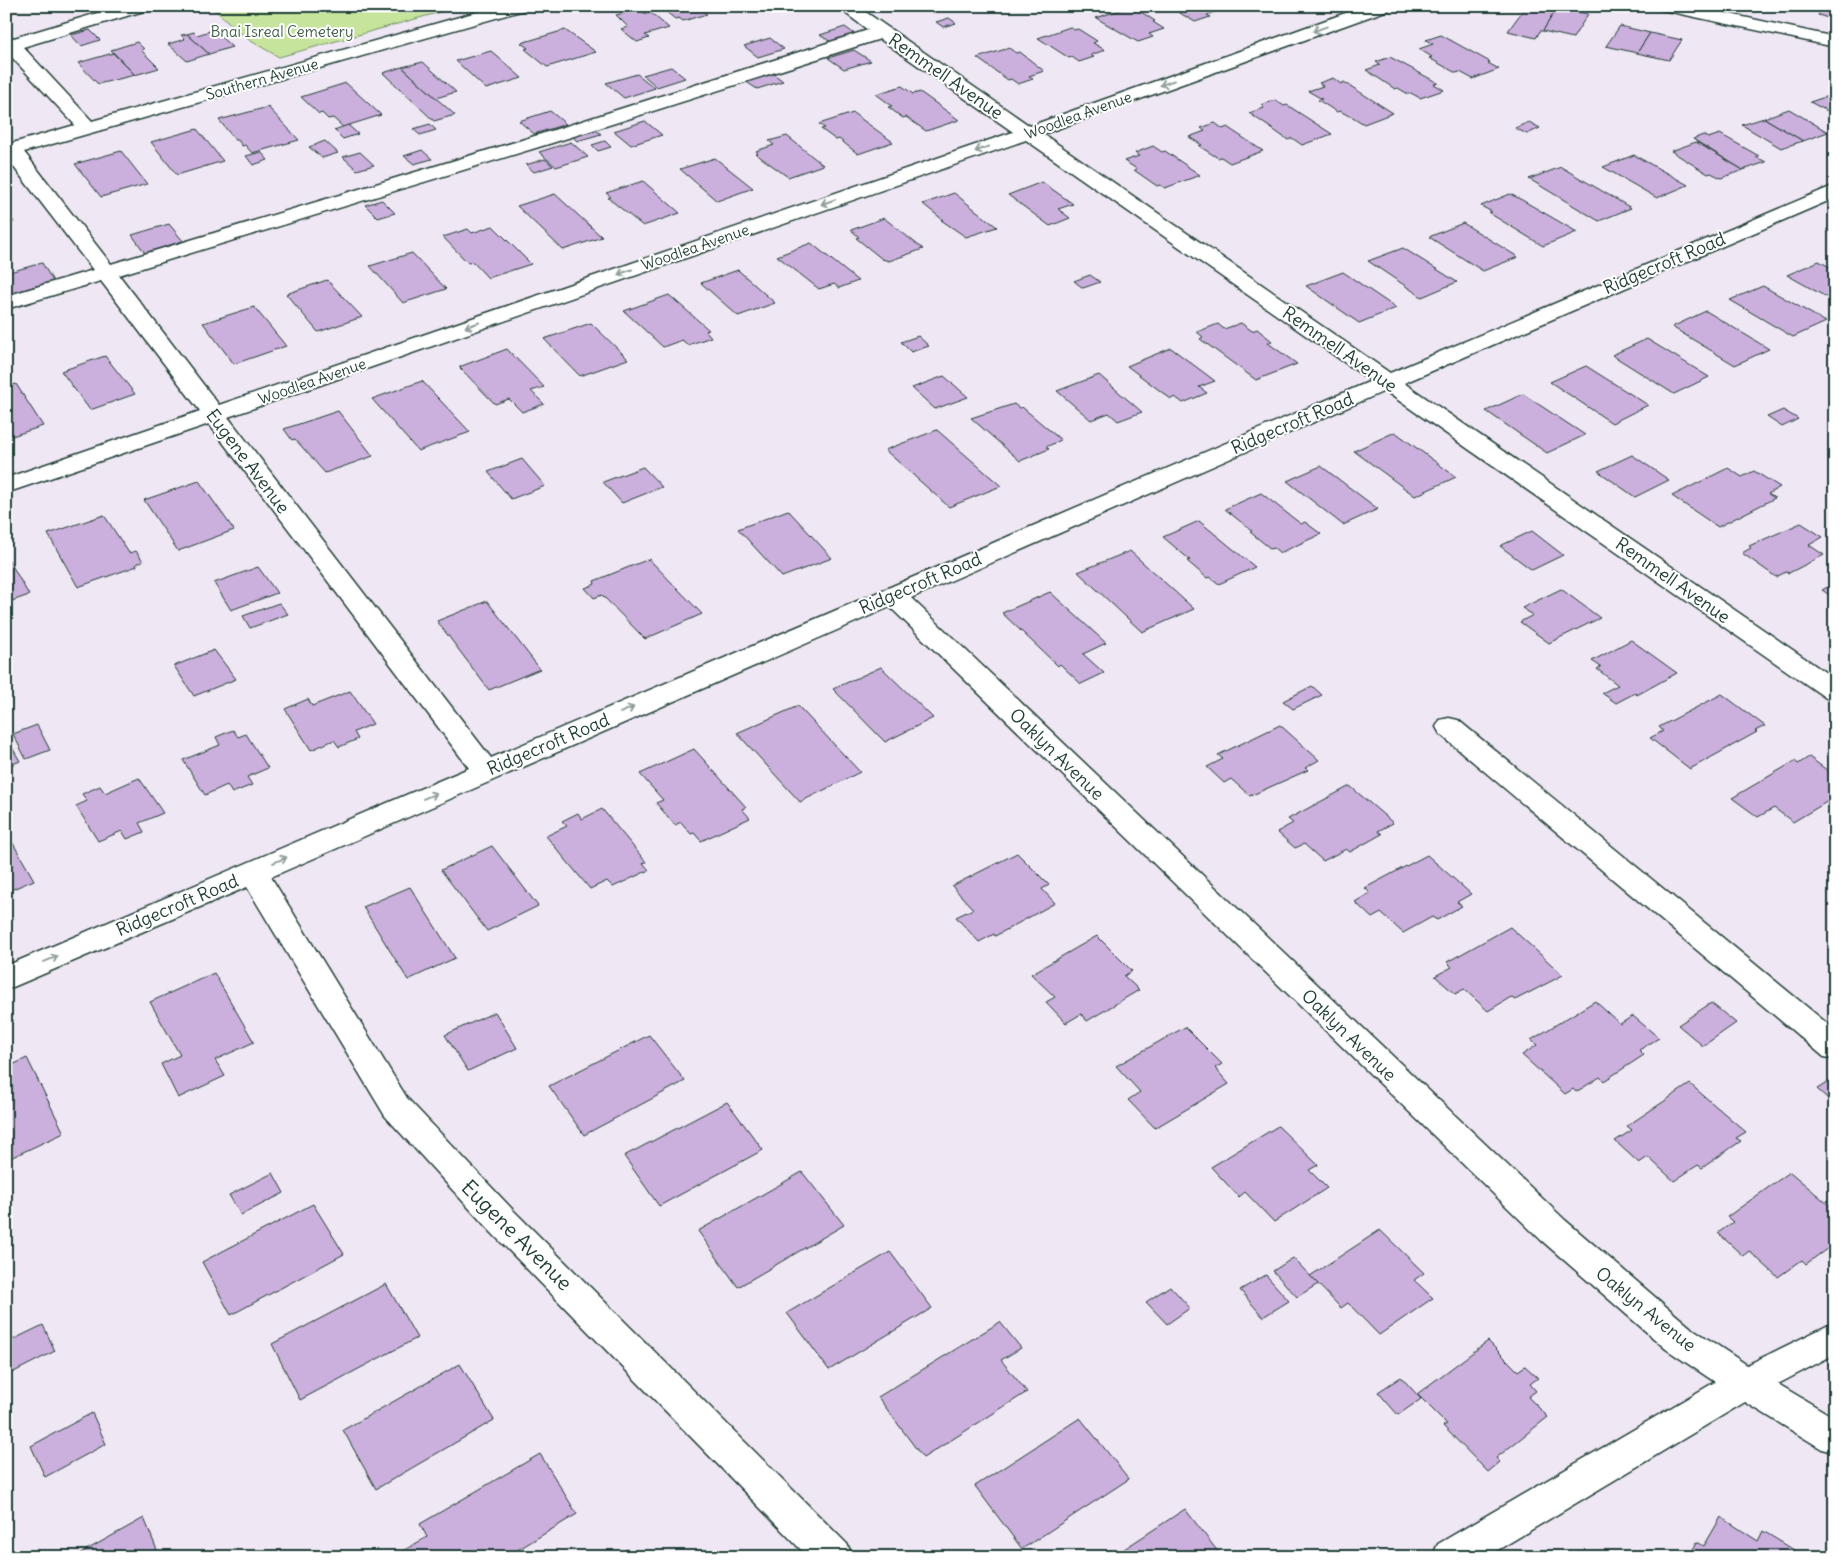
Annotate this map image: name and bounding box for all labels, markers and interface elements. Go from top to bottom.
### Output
park label: Bnai Isreal Cemetery [210,22,354,41]
one-way arrow [1313,25,1328,34]
street label: Remmell Avenue [884,28,1008,124]
street label: Southern Avenue [204,54,320,104]
one-way arrow [1160,79,1175,88]
street label: Woodlea Avenue [1022,87,1134,143]
one-way arrow [975,145,990,154]
one-way arrow [821,197,837,207]
street label: Woodlea Avenue [639,220,751,274]
street label: Ridgecroft Road [1599,227,1729,299]
one-way arrow [617,267,633,277]
street label: Remmell Avenue [1278,301,1402,397]
one-way arrow [464,321,480,330]
street label: Woodlea Avenue [256,354,368,408]
street label: Ridgecroft Road [1227,387,1357,459]
street label: Eugene Avenue [201,404,295,518]
street label: Remmell Avenue [1611,532,1735,628]
street label: Ridgecroft Road [855,547,985,619]
street label: Oaklyn Avenue [1005,703,1109,805]
one-way arrow [619,705,634,715]
street label: Ridgecroft Road [483,708,613,780]
one-way arrow [422,790,437,800]
one-way arrow [272,855,287,865]
street label: Ridgecroft Road [112,869,242,941]
one-way arrow [43,954,58,964]
street label: Oaklyn Avenue [1297,984,1401,1086]
street label: Eugene Avenue [456,1174,578,1296]
street label: Oaklyn Avenue [1591,1261,1701,1357]

